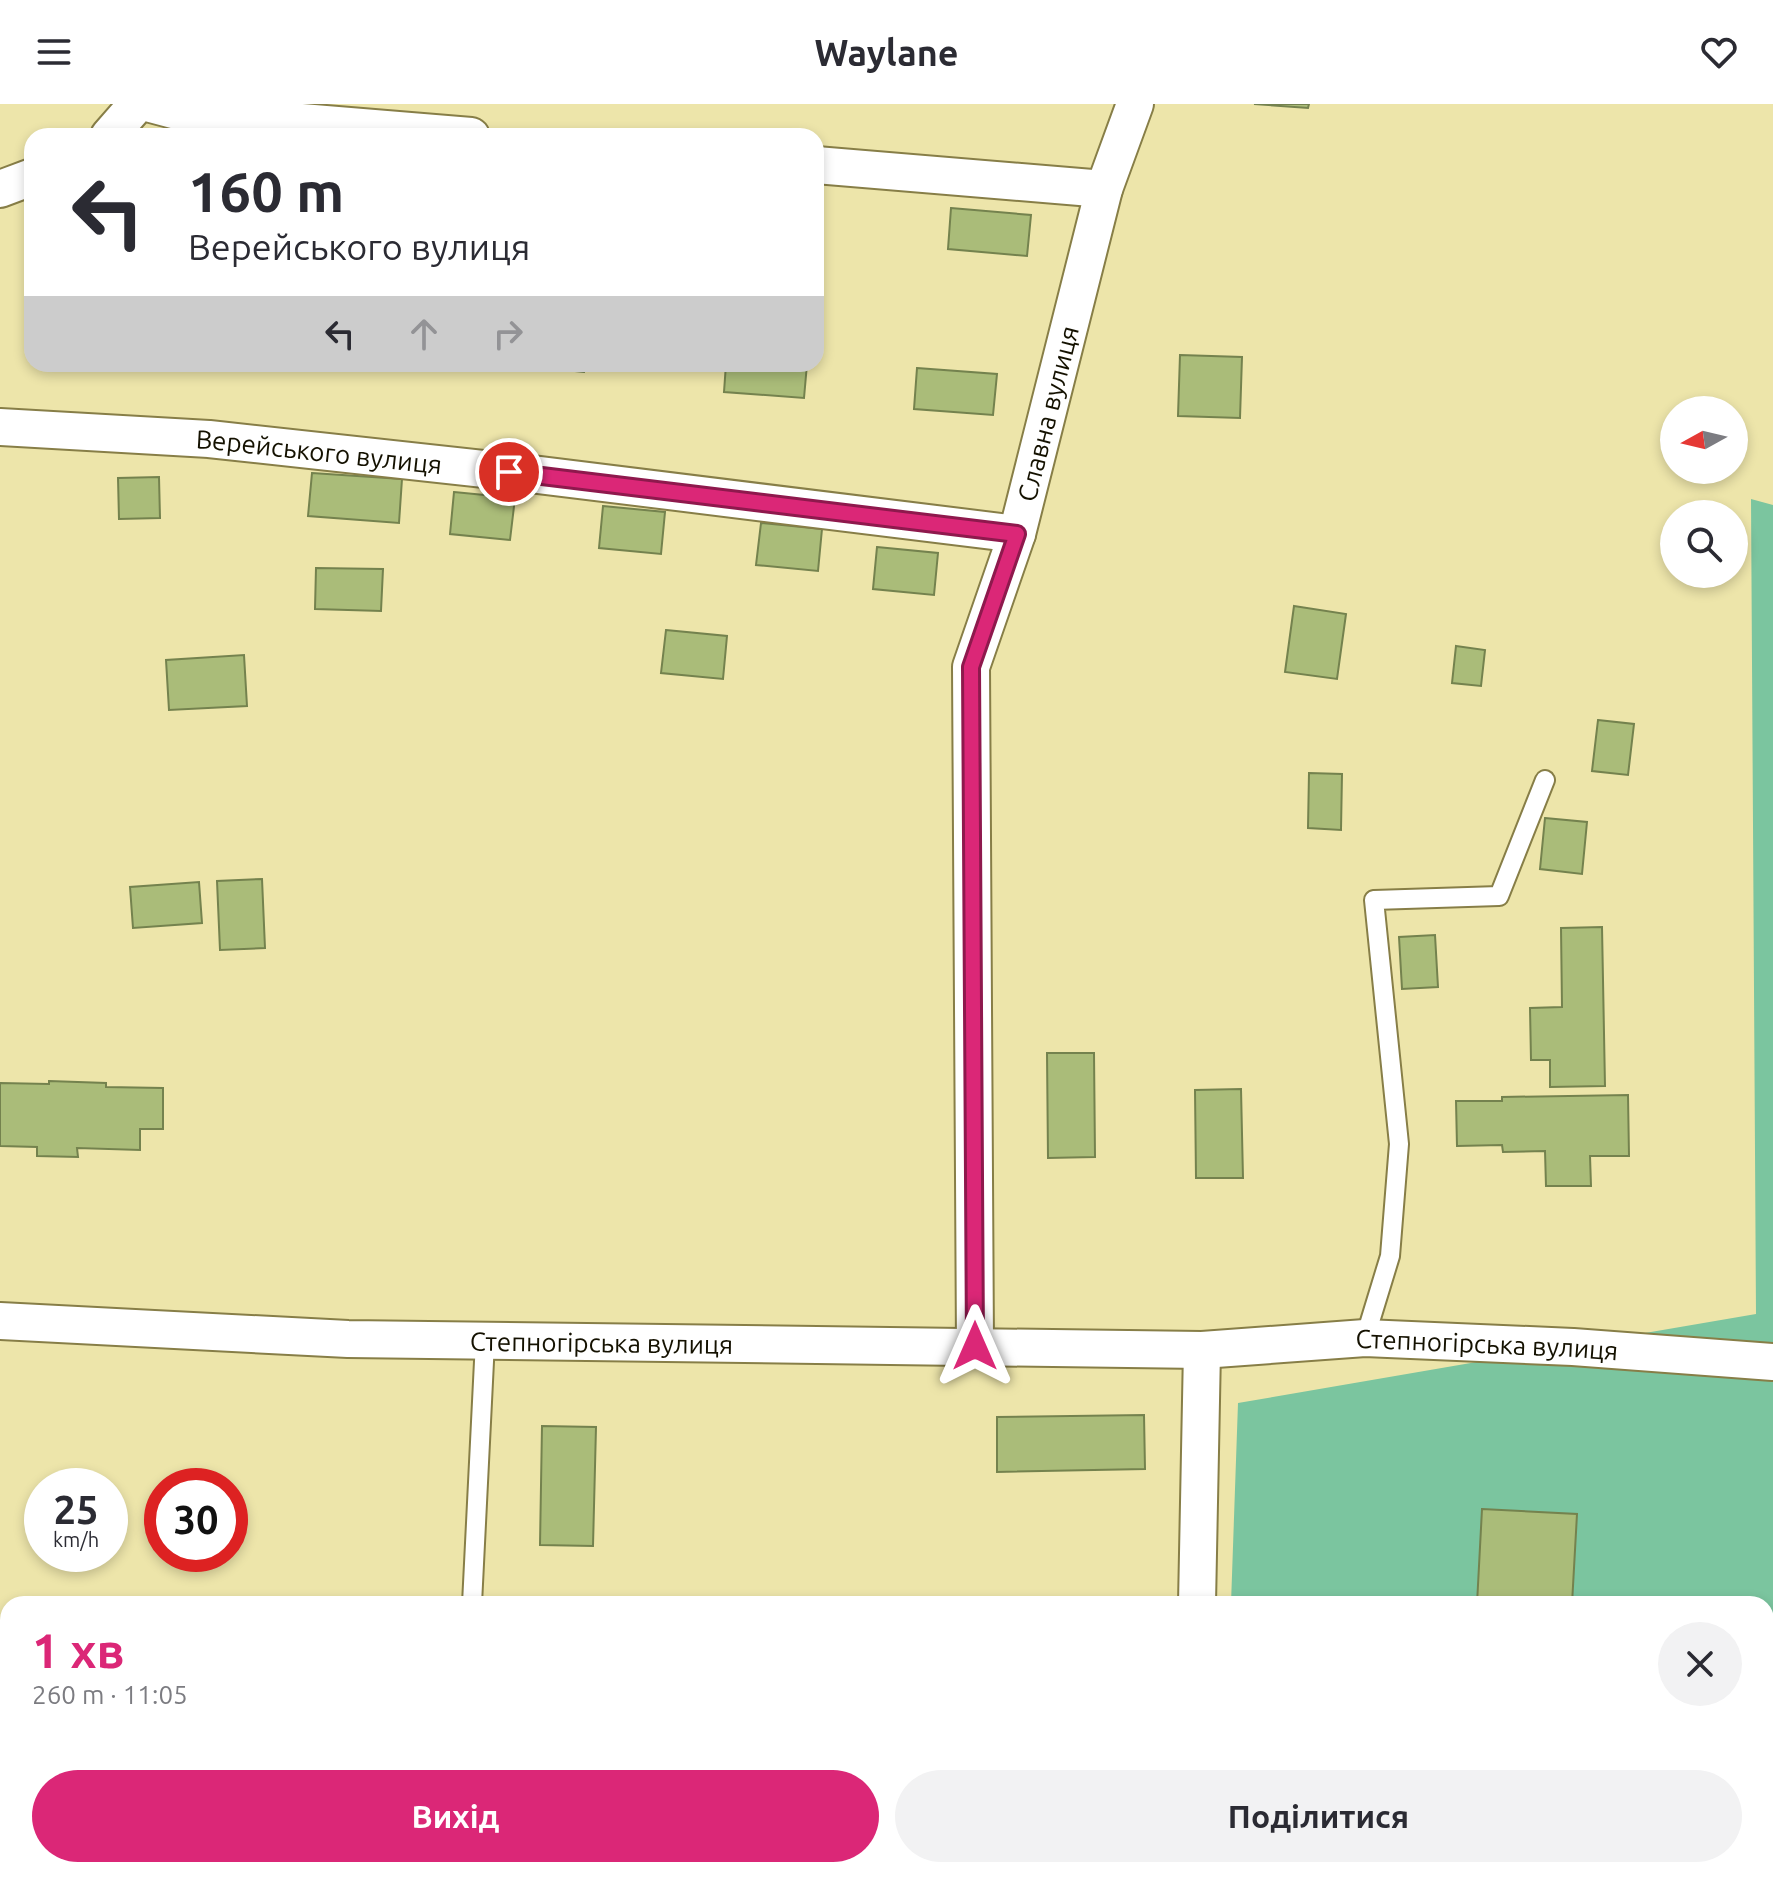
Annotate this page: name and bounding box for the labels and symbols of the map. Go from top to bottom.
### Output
street label: Славна вулиця [1011,323,1083,504]
north arrow [1660,396,1748,484]
street label: Верейського вулиця [195,424,444,479]
pin [475,438,543,506]
position arrow [933,1304,1017,1388]
street label: Степногірська вулиця [1354,1323,1619,1365]
street label: Степногірська вулиця [470,1326,733,1358]
speed limit sign: 30 [144,1468,248,1572]

